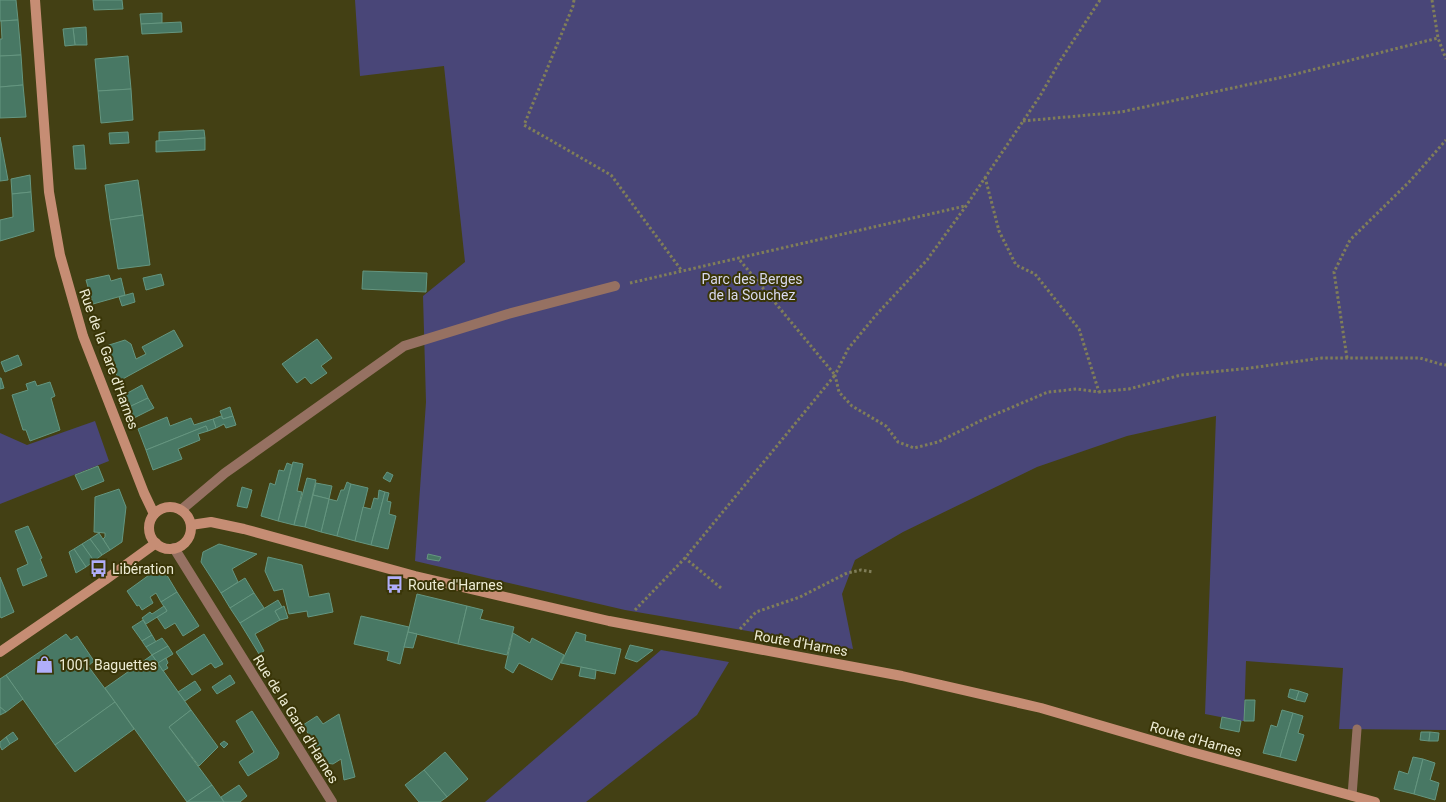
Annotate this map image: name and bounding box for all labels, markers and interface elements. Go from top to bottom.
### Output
park label: Parc des Berges de la Souchez [701,271,803,303]
street label: Rue de la Gare d'Harnes [76,287,142,431]
bus stop icon: Libération [88,559,108,579]
place label: Libération [112,561,174,577]
bus stop icon: Route d'Harnes [384,575,404,595]
place label: Route d'Harnes [408,577,503,593]
street label: Route d'Harnes [753,627,849,659]
street label: Rue de la Gare d'Harnes [250,652,342,786]
shop icon: 1001 Baguettes [35,655,55,675]
place label: 1001 Baguettes [59,657,157,673]
street label: Route d'Harnes [1148,718,1244,760]

